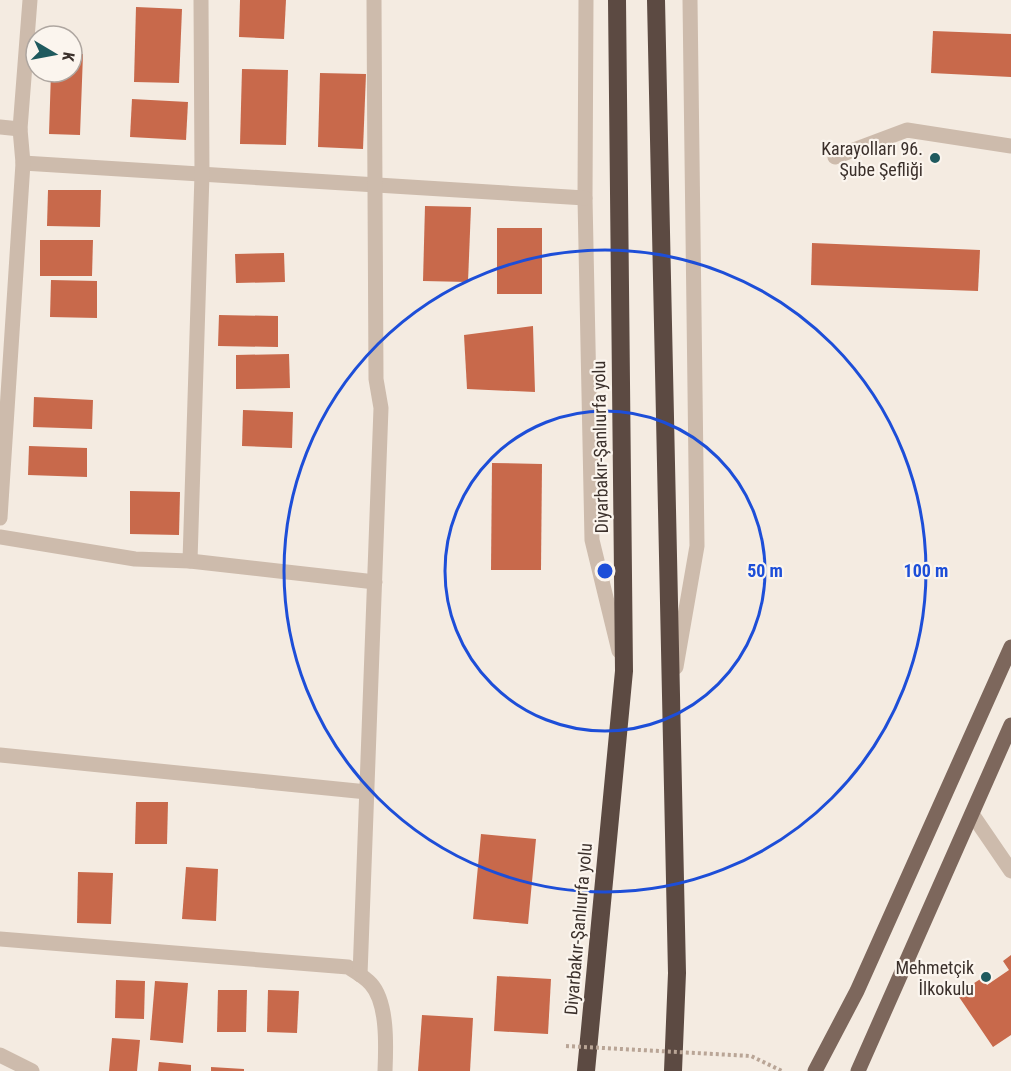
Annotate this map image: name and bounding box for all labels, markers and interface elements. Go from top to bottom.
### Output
north arrow [24,24,84,84]
text: K [58,51,78,63]
place label: Karayolları 96. Şube Şefliği [821,138,923,180]
marker: Karayolları 96. Şube Şefliği [928,151,942,165]
street label: Diyarbakır-Şanlıurfa yolu [588,360,612,534]
text: 50 m [747,560,783,581]
text: 100 m [904,560,948,581]
centre of rings [595,561,615,581]
street label: Diyarbakır-Şanlıurfa yolu [560,842,596,1016]
place label: Mehmetçik İlkokulu [895,957,974,999]
marker: Mehmetçik İlkokulu [979,970,993,984]

